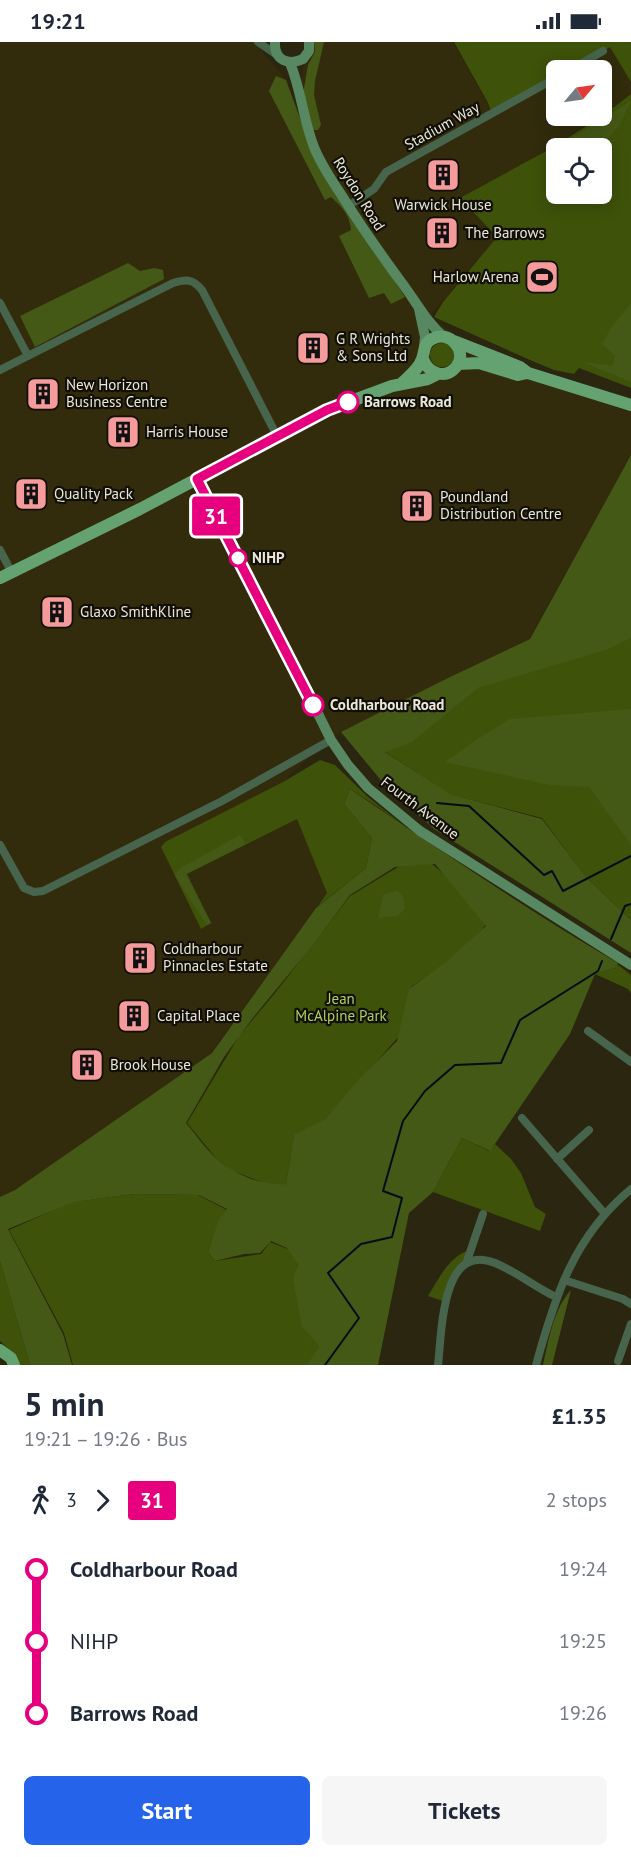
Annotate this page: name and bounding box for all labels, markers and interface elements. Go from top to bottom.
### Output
text: 19:21 [30,7,86,35]
north arrow [546,60,612,126]
map controls [546,60,612,204]
street label: Stadium Way [401,97,483,154]
button: locate [546,138,612,204]
street label: Roydon Road [329,153,390,234]
building icon: Warwick House [425,157,461,193]
place label: Warwick House [394,195,492,214]
building icon: The Barrows [424,215,460,251]
place label: The Barrows [465,223,545,242]
sports icon: Harlow Arena [524,259,560,295]
place label: Harlow Arena [433,267,519,286]
place label: G R Wrights & Sons Ltd [336,329,410,365]
building icon: G R Wrights & Sons Ltd [295,330,331,366]
place label: New Horizon Business Centre [66,375,167,411]
building icon: New Horizon Business Centre [25,376,61,412]
marker: Barrows Road [337,391,359,413]
place label: Barrows Road [364,392,452,411]
building icon: Harris House [105,414,141,450]
place label: Harris House [146,422,228,441]
building icon: Quality Pack [13,476,49,512]
place label: Quality Pack [54,484,134,503]
place label: Poundland Distribution Centre [440,487,562,523]
building icon: Poundland Distribution Centre [399,488,435,524]
line badge: 31 [189,496,243,536]
text: 31 [204,503,228,530]
place label: NIHP [252,548,285,567]
marker: NIHP [229,549,247,567]
building icon: Glaxo SmithKline [39,594,75,630]
place label: Glaxo SmithKline [80,602,191,621]
marker: Coldharbour Road [302,694,324,716]
place label: Coldharbour Road [330,695,444,714]
street label: Fourth Avenue [377,772,463,843]
place label: Coldharbour Pinnacles Estate [163,939,268,975]
building icon: Coldharbour Pinnacles Estate [122,940,158,976]
park label: Jean McAlpine Park [295,989,387,1025]
building icon: Capital Place [116,998,152,1034]
place label: Capital Place [157,1006,240,1025]
building icon: Brook House [69,1047,105,1083]
place label: Brook House [110,1055,191,1074]
text: 5 min [24,1382,105,1425]
text: £1.35 [552,1402,607,1430]
text: 19:21 – 19:26 · Bus [24,1426,188,1452]
icon: walk [24,1484,57,1517]
icon: forward [86,1484,119,1517]
text: 3 [66,1487,77,1513]
text: 31 [140,1487,164,1514]
text: 2 stops [546,1487,607,1513]
text: Coldharbour Road [70,1555,238,1583]
text: 19:24 [559,1556,607,1582]
text: NIHP [70,1627,118,1655]
text: 19:25 [559,1628,607,1654]
text: Barrows Road [70,1699,198,1727]
text: 19:26 [559,1700,607,1726]
button: Start [24,1776,310,1845]
button: Tickets [322,1776,607,1845]

